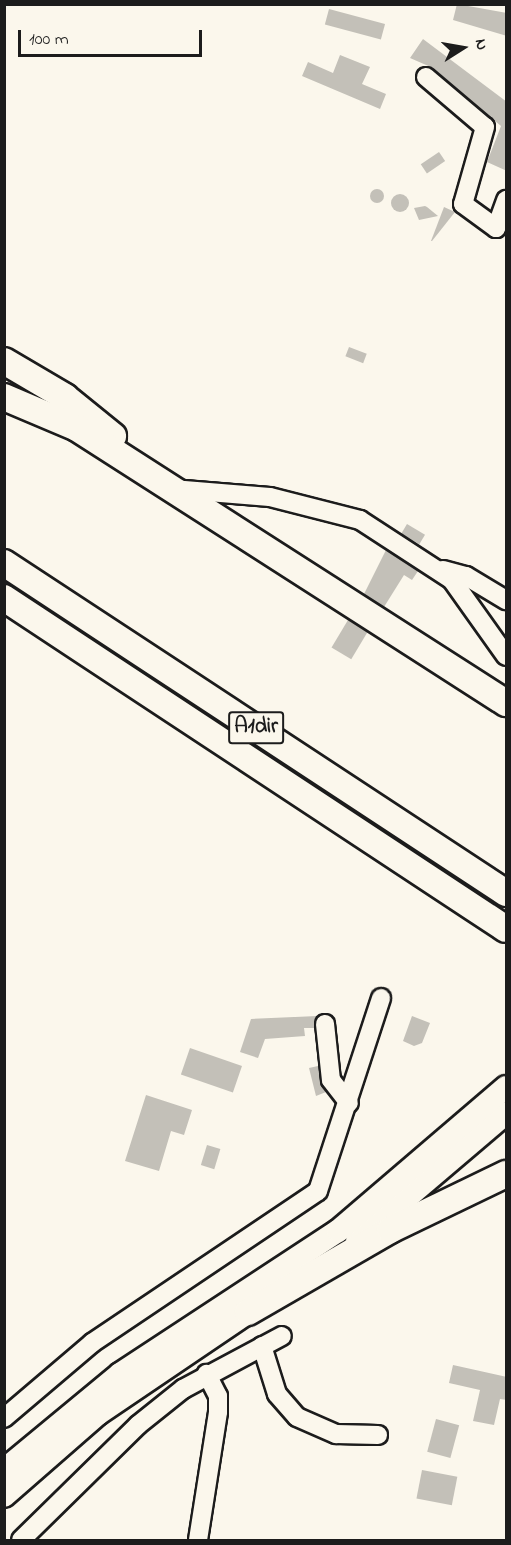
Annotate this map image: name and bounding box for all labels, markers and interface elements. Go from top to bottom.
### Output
scale bar [21,18,206,56]
north arrow [433,18,493,78]
text: 100 m [29,27,69,53]
text: N [468,37,493,52]
road number: A1dir [228,709,284,747]

